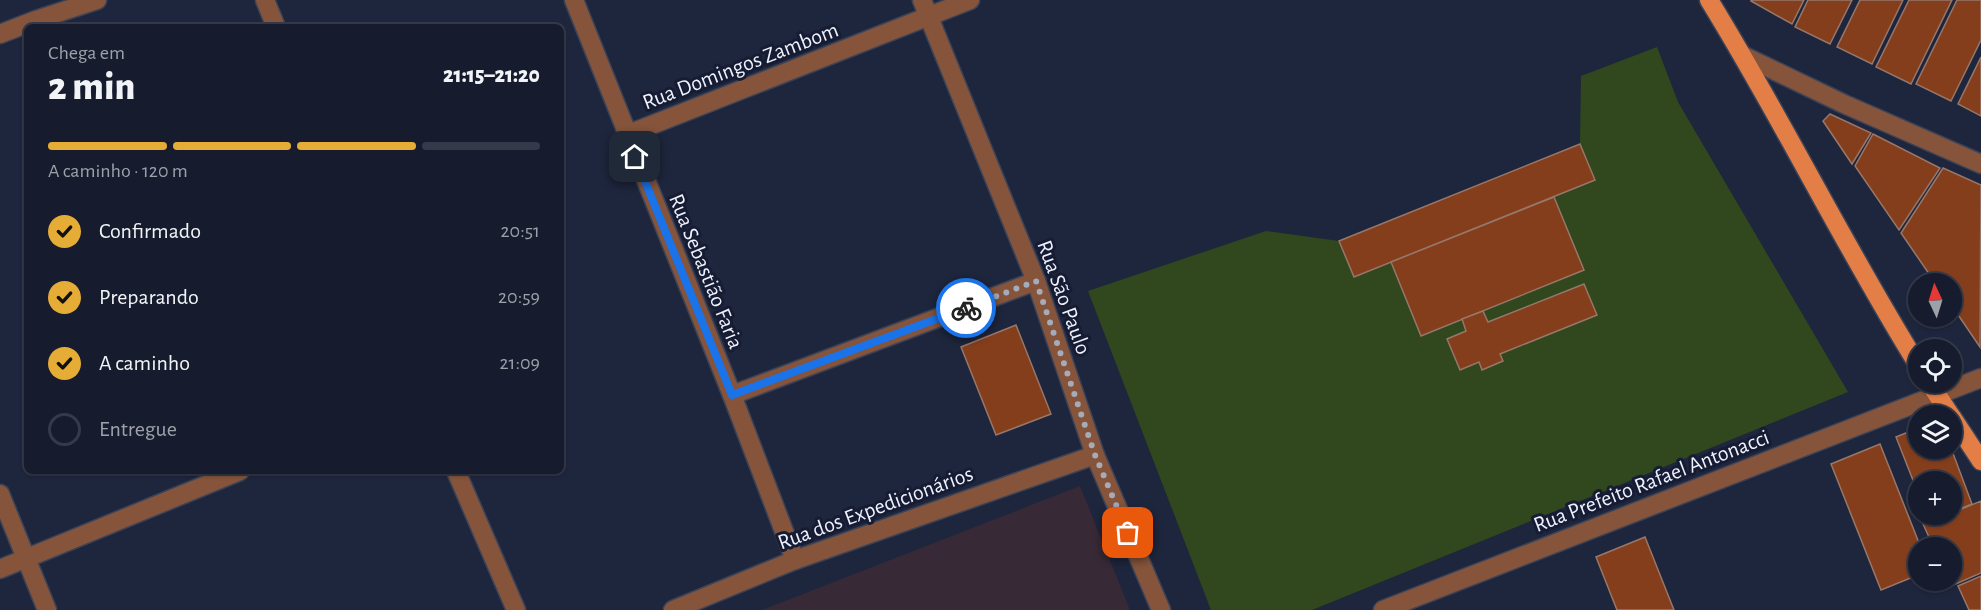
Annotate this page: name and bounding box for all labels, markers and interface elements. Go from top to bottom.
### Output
street label: Rua Domingos Zambom [639,18,841,113]
text: Chega em [48,43,125,63]
text: 21:15–21:20 [443,64,540,86]
text: 2 min [48,68,135,107]
pin [609,131,660,182]
icon: home [618,140,651,173]
text: A caminho · 120 m [48,161,188,181]
street label: Rua Sebastião Faria [665,191,747,352]
icon: check [48,215,81,248]
text: Confirmado [99,220,201,242]
text: 20:51 [501,221,540,241]
street label: Rua São Paulo [1033,237,1095,357]
north arrow [1908,273,1962,327]
map controls [1908,273,1962,591]
courier [936,278,996,338]
icon: check [48,281,81,314]
text: Preparando [99,286,199,308]
text: 20:59 [498,287,540,307]
icon: bike [950,292,983,325]
button: locate [1908,339,1962,393]
icon: check [48,347,81,380]
text: A caminho [99,352,190,374]
text: 21:09 [499,353,540,373]
button: layers [1908,405,1962,459]
text: Entregue [99,418,177,440]
street label: Rua Prefeito Rafael Antonacci [1531,426,1772,536]
street label: Rua dos Expedicionários [775,462,976,554]
button: + [1908,471,1962,525]
pin [1102,507,1153,558]
icon: bag [1111,516,1144,549]
button: − [1908,537,1962,591]

